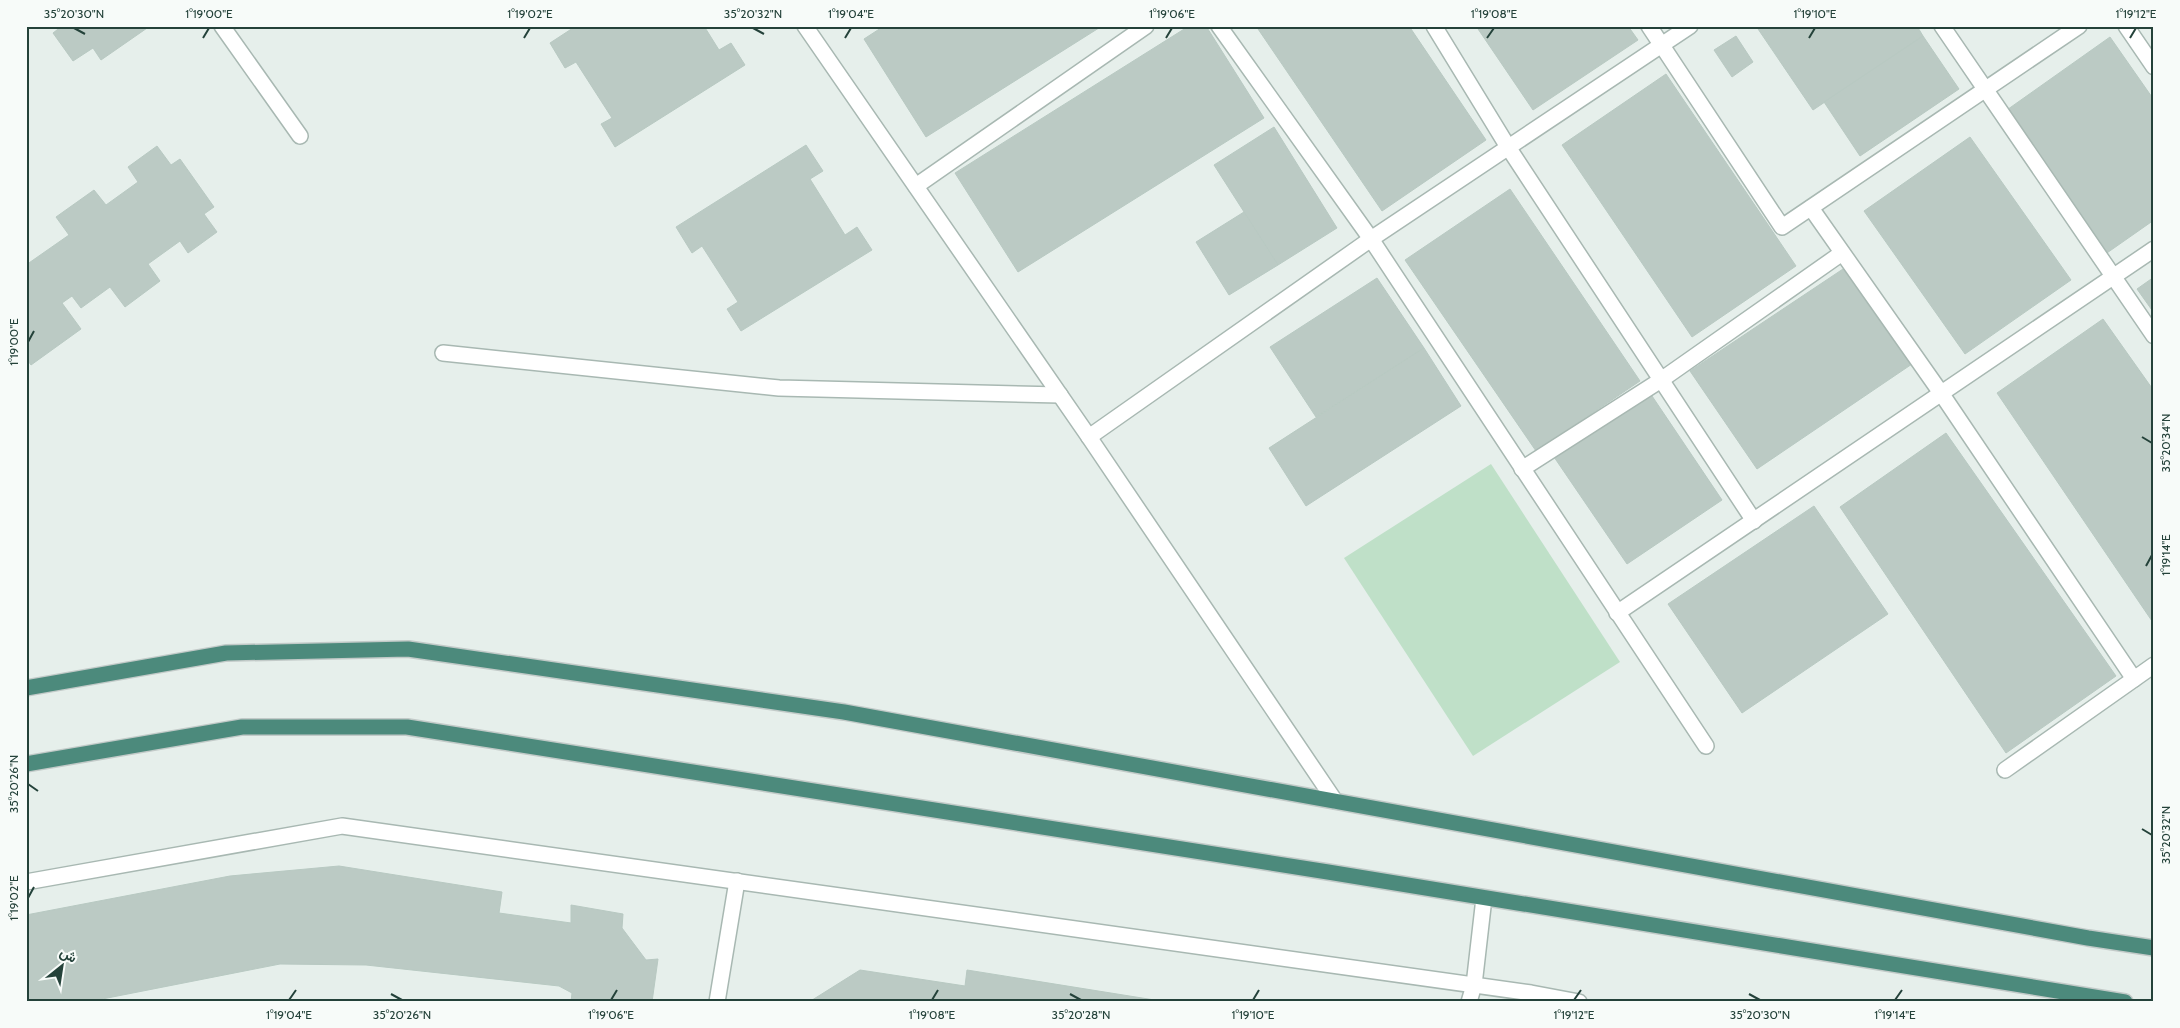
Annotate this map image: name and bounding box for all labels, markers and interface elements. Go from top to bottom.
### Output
text: 35°20'30"N [44,6,104,21]
text: 1°19'00"E [185,6,233,21]
text: 1°19'02"E [507,6,553,21]
text: 35°20'32"N [724,6,782,21]
text: 1°19'04"E [828,6,874,21]
text: 1°19'06"E [1149,6,1195,21]
text: 1°19'08"E [1471,6,1518,21]
text: 1°19'10"E [1794,6,1837,21]
text: 1°19'12"E [2116,6,2157,21]
text: 1°19'00"E [6,318,21,366]
text: 35°20'34"N [2158,414,2173,472]
text: 1°19'14"E [2158,534,2173,576]
text: 35°20'26"N [6,755,21,813]
text: 35°20'32"N [2158,806,2173,864]
text: 1°19'02"E [6,875,21,921]
north arrow [38,940,88,990]
text: ش [57,943,80,967]
text: 1°19'04"E [266,1007,312,1022]
text: 35°20'26"N [373,1007,431,1022]
text: 1°19'06"E [588,1007,634,1022]
text: 1°19'08"E [909,1007,956,1022]
text: 35°20'28"N [1051,1007,1111,1022]
text: 1°19'10"E [1232,1007,1275,1022]
text: 1°19'12"E [1554,1007,1595,1022]
text: 35°20'30"N [1730,1007,1790,1022]
text: 1°19'14"E [1874,1007,1916,1022]

